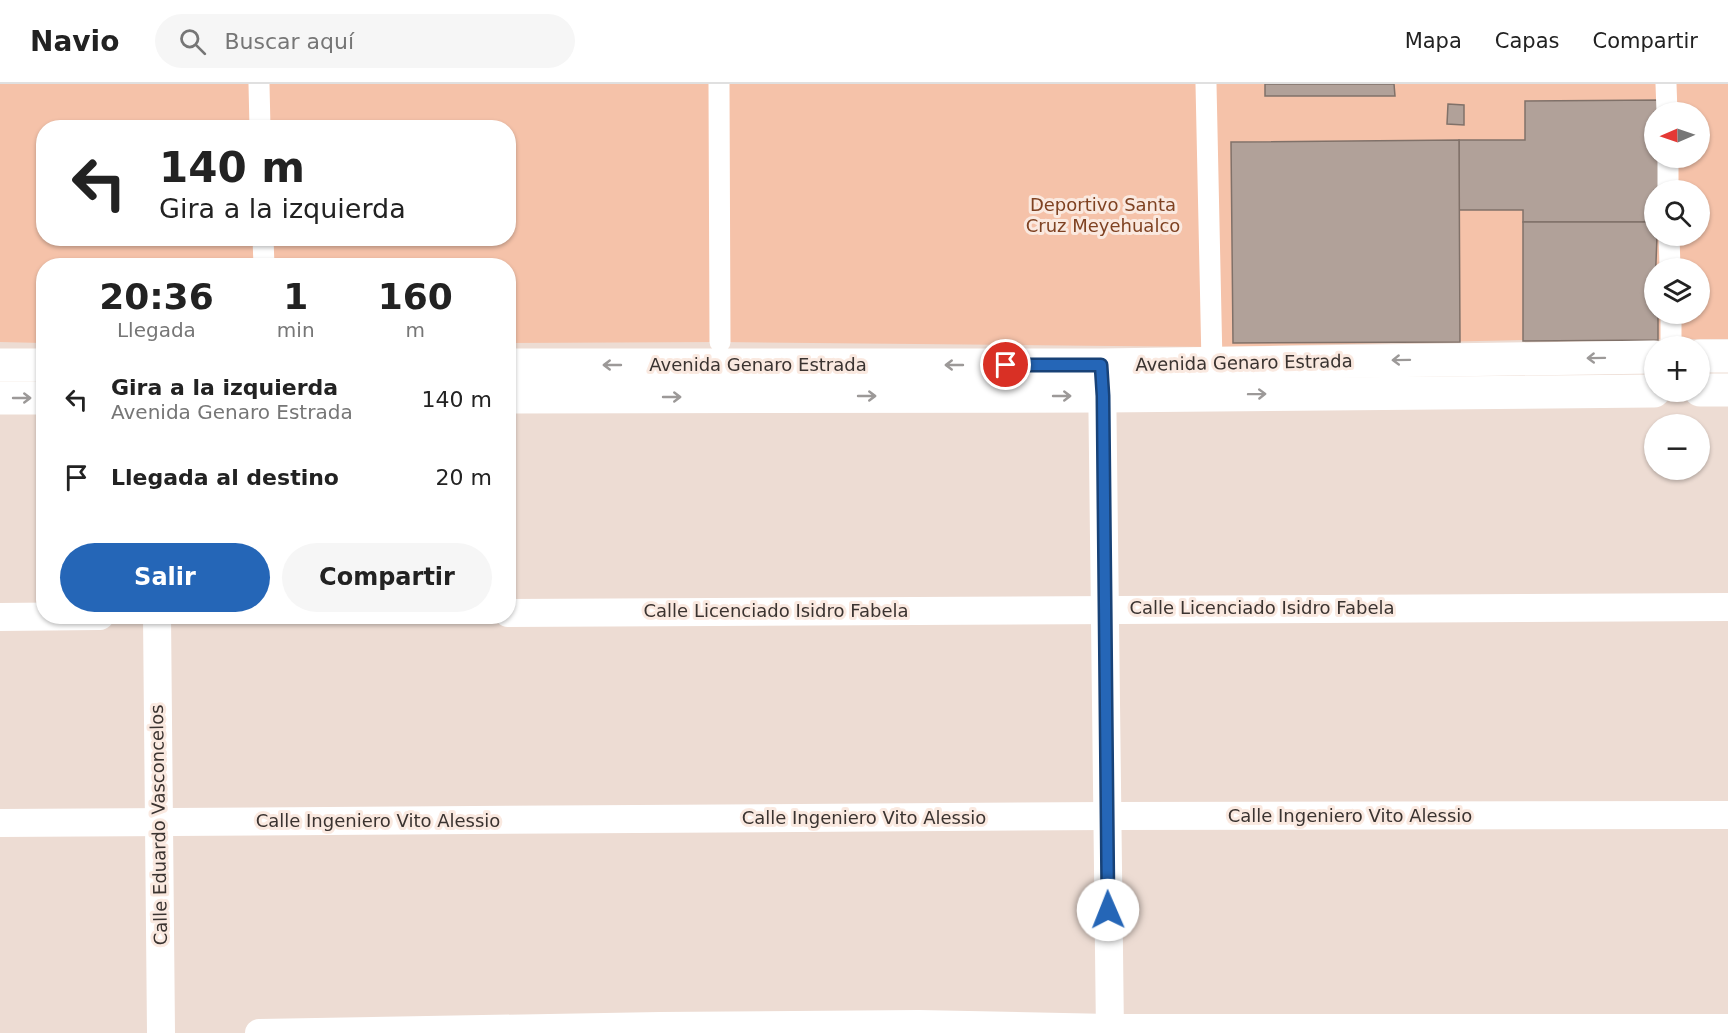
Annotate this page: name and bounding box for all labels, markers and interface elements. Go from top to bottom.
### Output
search box [155,14,575,68]
text: Navio [30,25,119,58]
icon: search [176,25,209,58]
text: Buscar aquí [224,29,354,54]
text: Mapa [1405,29,1462,53]
text: Capas [1495,29,1559,53]
text: Compartir [1592,29,1698,53]
north arrow [1644,102,1710,168]
map controls [1644,102,1710,480]
text: 140 m [159,143,305,192]
icon: left [60,144,138,222]
button: search [1644,180,1710,246]
text: Gira a la izquierda [159,193,406,224]
park label: Deportivo Santa Cruz Meyehualco [1026,194,1180,236]
button: layers [1644,258,1710,324]
text: 20:36 [99,276,214,317]
text: 1 [283,276,308,317]
text: 160 [378,276,453,317]
text: Llegada [117,318,196,342]
text: min [277,318,315,342]
text: m [406,318,425,342]
button: + [1644,336,1710,402]
pin [980,339,1031,390]
icon: arrive [989,348,1022,381]
street label: Avenida Genaro Estrada [1135,350,1353,375]
one-way arrow [1587,352,1607,364]
street label: Avenida Genaro Estrada [649,354,867,375]
one-way arrow [1392,354,1412,366]
one-way arrow [603,359,623,371]
one-way arrow [945,359,965,371]
text: Gira a la izquierda [111,375,338,400]
icon: left [60,383,93,416]
text: 140 m [422,387,492,412]
one-way arrow [1246,388,1266,400]
one-way arrow [856,390,876,402]
one-way arrow [1051,390,1071,402]
one-way arrow [661,391,681,403]
one-way arrow [11,392,31,404]
text: Avenida Genaro Estrada [111,400,353,424]
button: − [1644,414,1710,480]
icon: arrive [60,461,93,494]
text: Llegada al destino [111,465,339,490]
text: 20 m [436,465,492,490]
button: Salir [60,543,270,612]
button: Compartir [282,543,492,612]
street label: Calle Licenciado Isidro Fabela [1129,597,1395,618]
street label: Calle Licenciado Isidro Fabela [643,600,909,621]
street label: Calle Eduardo Vasconcelos [146,704,171,946]
street label: Calle Ingeniero Vito Alessio [1228,805,1472,826]
street label: Calle Ingeniero Vito Alessio [742,807,986,828]
street label: Calle Ingeniero Vito Alessio [256,810,500,831]
position arrow [1076,878,1140,942]

